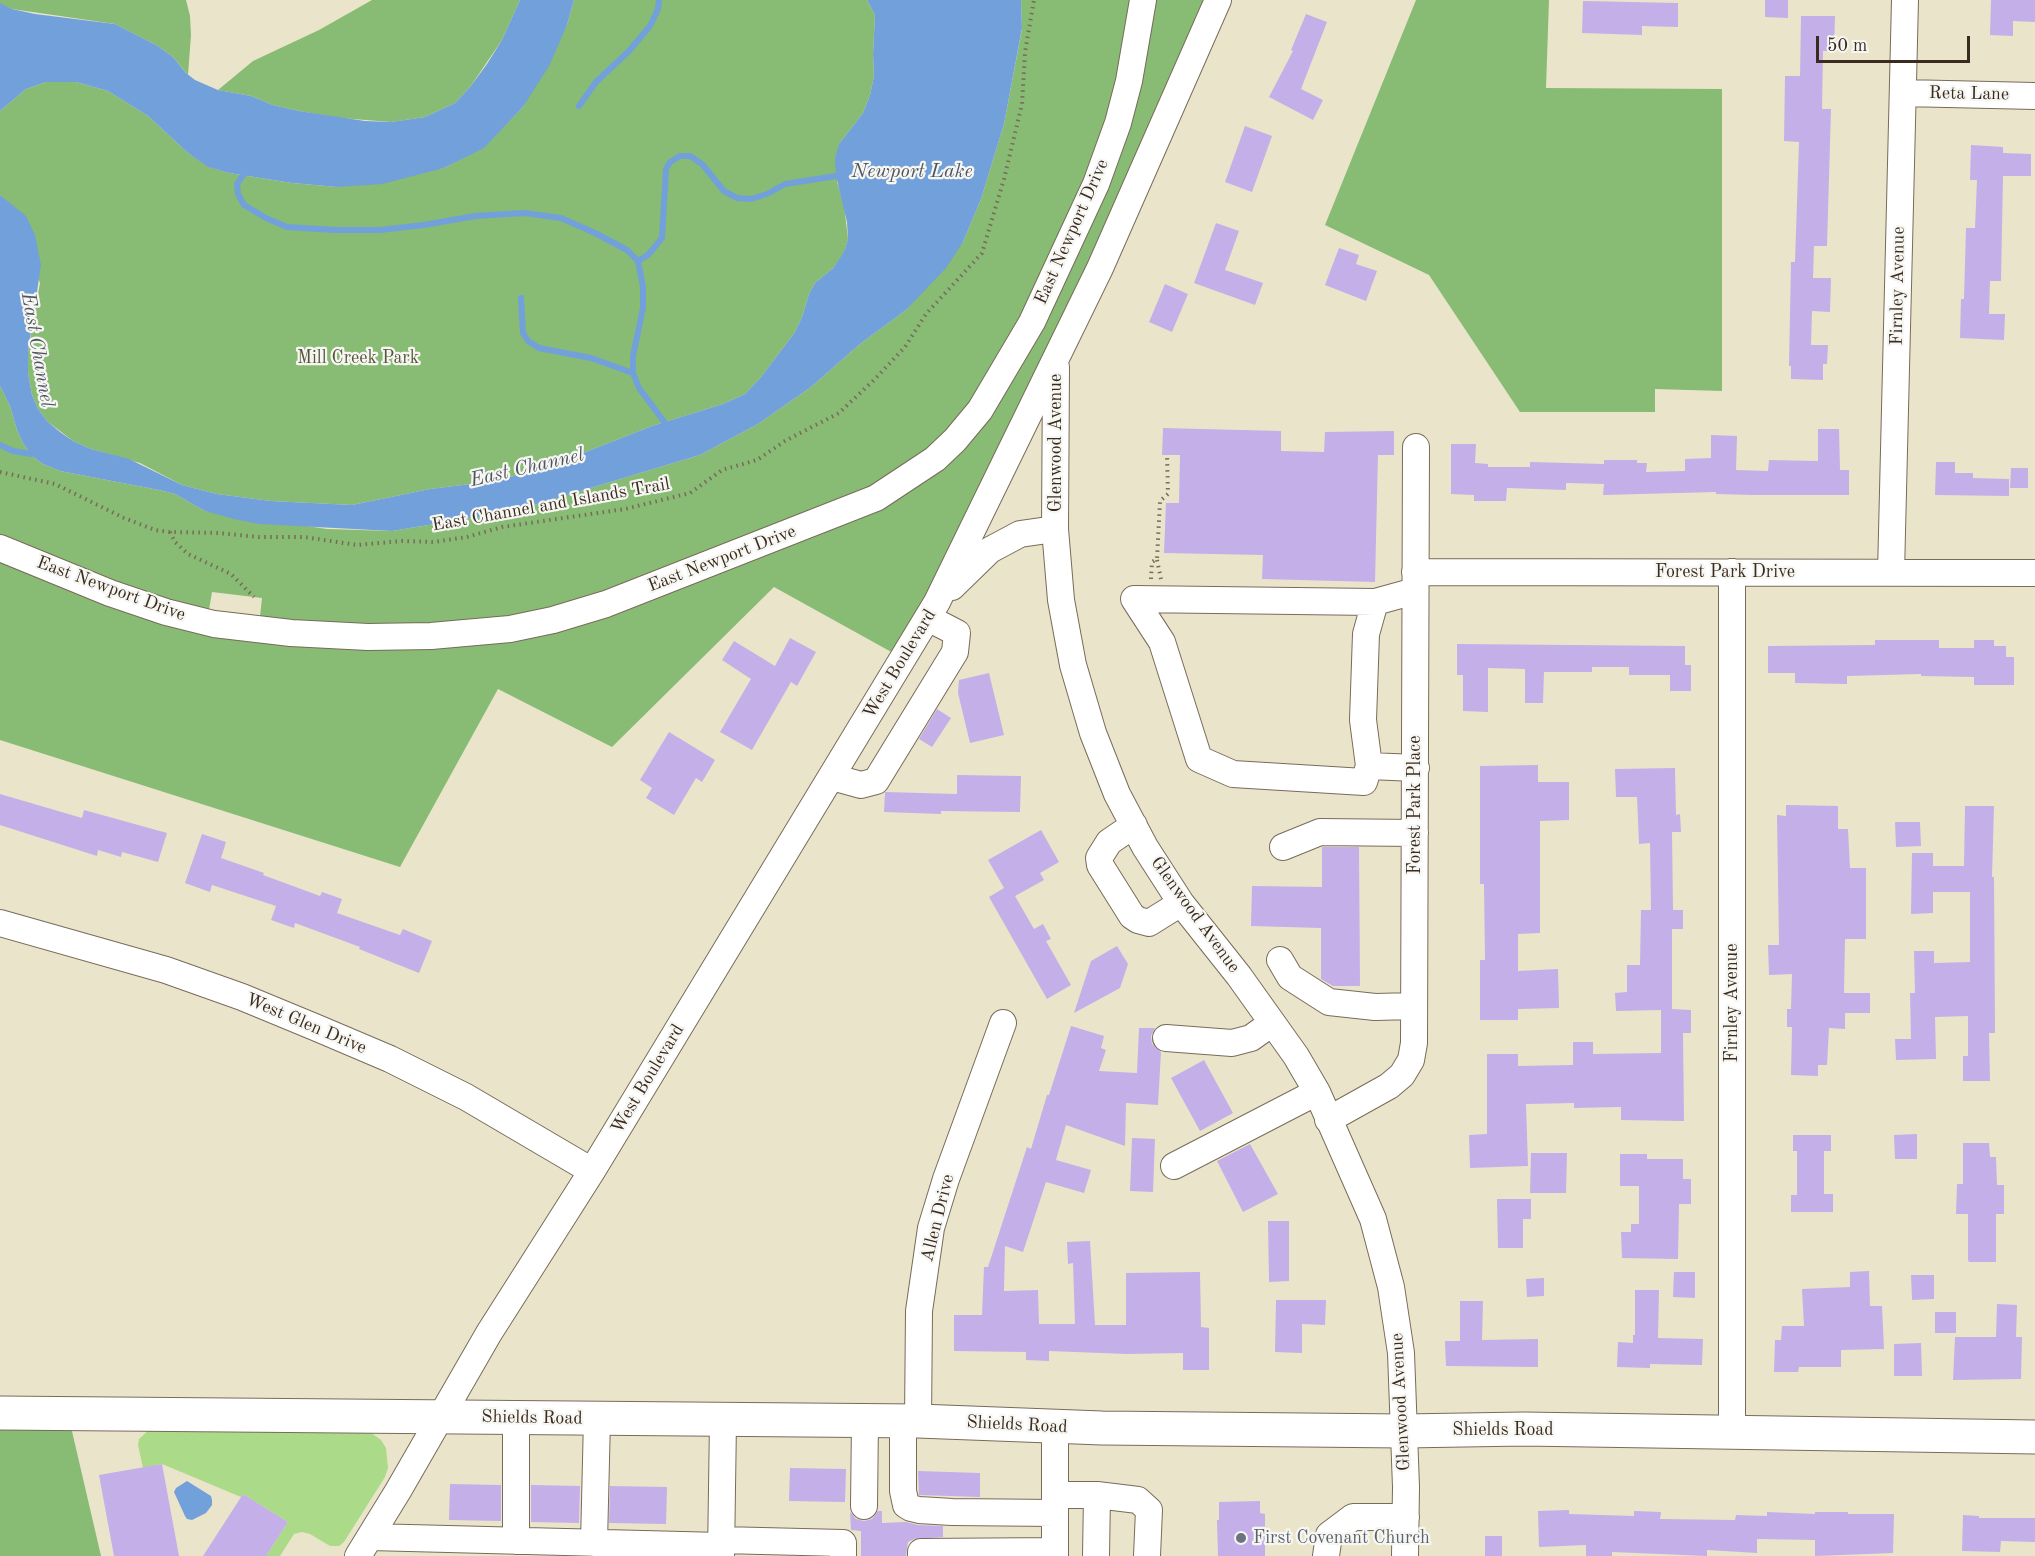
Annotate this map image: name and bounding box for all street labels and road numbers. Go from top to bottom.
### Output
street label: Reta Lane [1929,83,2009,105]
street label: East Newport Drive [1030,156,1114,308]
street label: Firnley Avenue [1886,226,1910,346]
street label: Glenwood Avenue [1045,374,1067,512]
street label: East Channel and Islands Trail [430,473,672,537]
street label: East Newport Drive [645,521,799,597]
street label: East Newport Drive [34,552,188,626]
street label: Forest Park Drive [1655,561,1795,583]
street label: West Boulevard [859,605,941,723]
street label: Forest Park Place [1404,736,1426,874]
street label: Glenwood Avenue [1146,853,1244,977]
street label: Firnley Avenue [1721,943,1743,1063]
street label: West Glen Drive [242,989,370,1059]
street label: West Boulevard [607,1020,689,1138]
street label: Allen Drive [917,1172,959,1264]
street label: Glenwood Avenue [1387,1332,1415,1472]
street label: Shields Road [481,1406,583,1430]
street label: Shields Road [966,1412,1068,1438]
street label: Shields Road [1452,1419,1554,1441]

